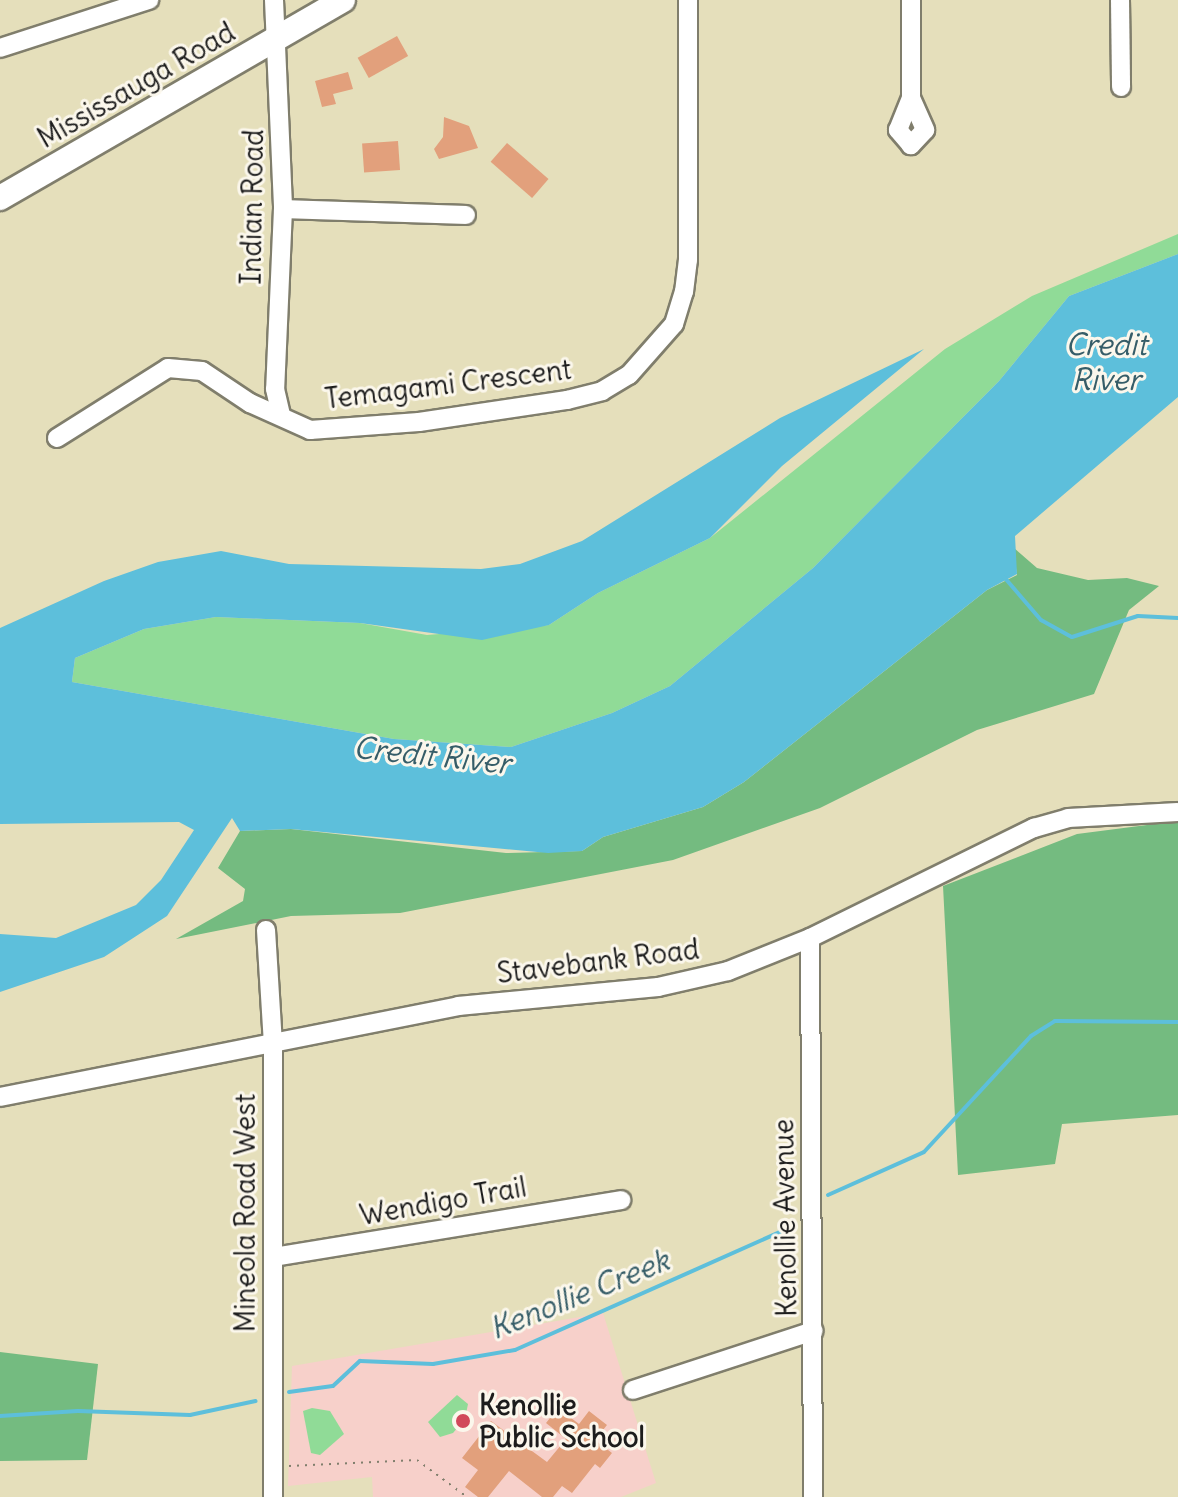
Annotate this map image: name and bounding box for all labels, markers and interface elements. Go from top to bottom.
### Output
street label: Mississauga Road [31,15,241,155]
street label: Indian Road [234,129,270,285]
water label: Credit River [1065,326,1147,396]
street label: Temagami Crescent [323,352,573,416]
water label: Credit River [352,729,512,781]
street label: Stavebank Road [495,932,701,990]
street label: Mineola Road West [228,1094,262,1332]
street label: Kenollie Avenue [766,1119,804,1317]
street label: Wendigo Trail [357,1170,529,1232]
water label: Kenollie Creek [484,1242,674,1346]
place label: Kenollie Public School [479,1388,645,1454]
marker: Kenollie Public School [454,1412,472,1430]

